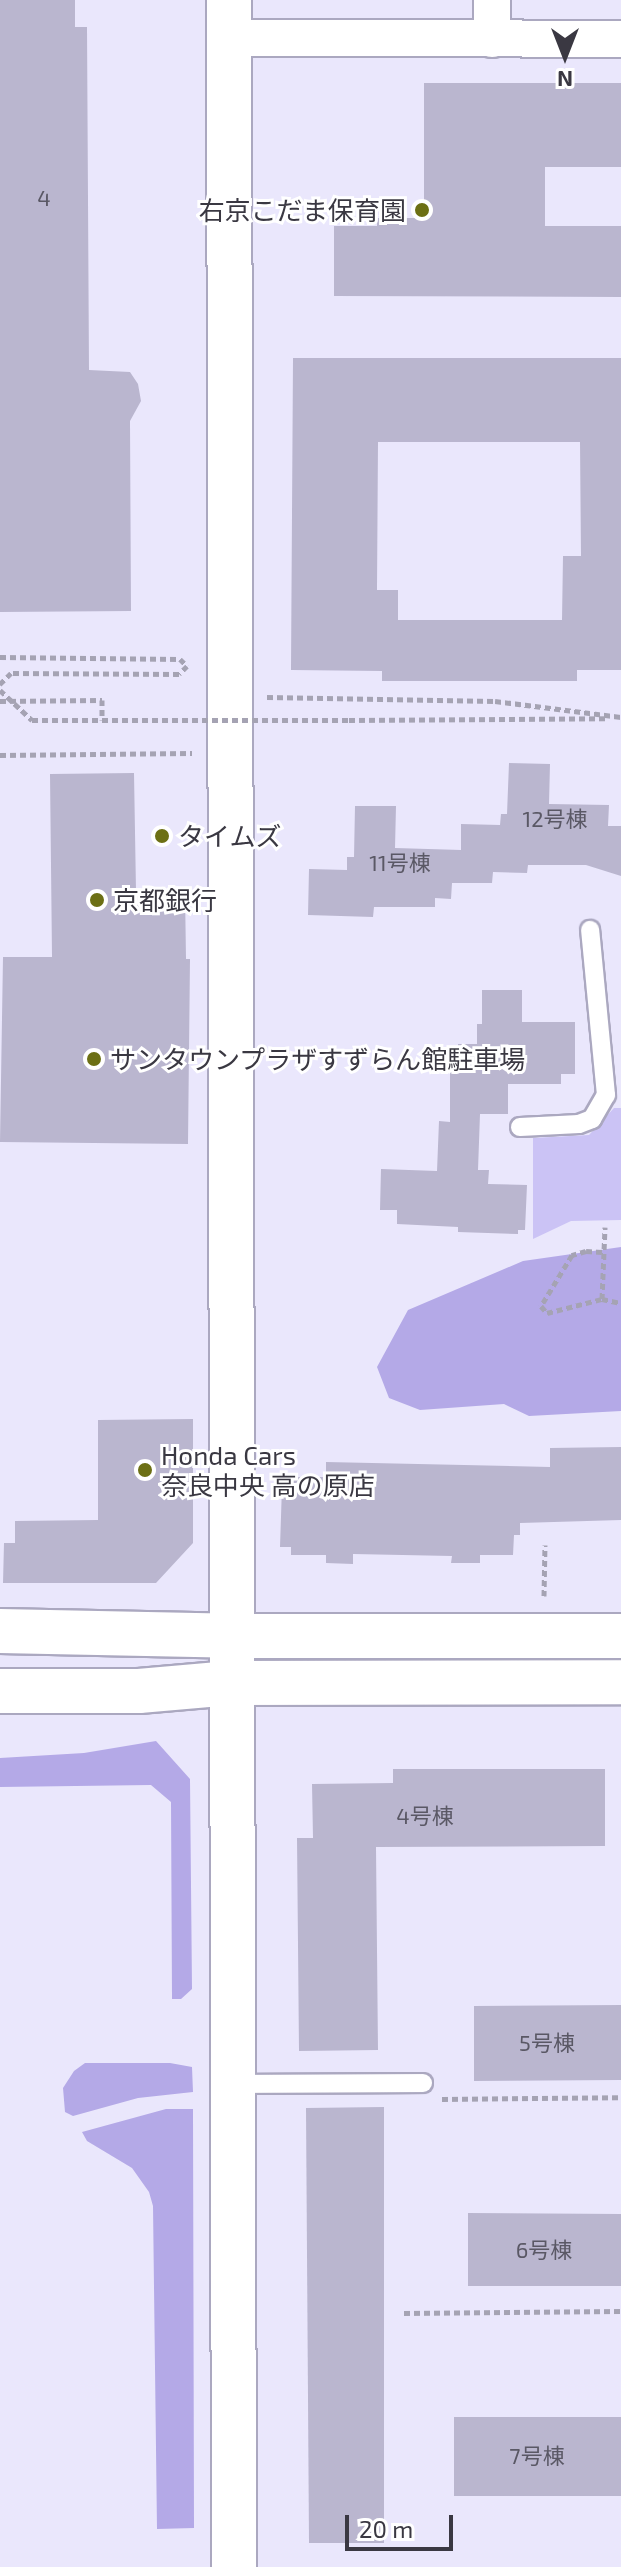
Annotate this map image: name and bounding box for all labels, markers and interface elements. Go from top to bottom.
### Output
north arrow [525,16,605,96]
text: N [557,67,573,93]
house number: 4 [37,185,51,211]
place label: 右京こだま保育園 [198,194,406,226]
marker: 右京こだま保育園 [413,201,431,219]
house number: 12号棟 [522,806,588,832]
place label: タイムズ [178,820,282,852]
marker: タイムズ [153,827,171,845]
house number: 11号棟 [369,850,431,876]
place label: 京都銀行 [113,884,217,916]
marker: 京都銀行 [88,891,106,909]
place label: サンタウンプラザすずらん館駐車場 [110,1043,526,1075]
marker: サンタウンプラザすずらん館駐車場 [85,1050,103,1068]
place label: Honda Cars 奈良中央 高の原店 [161,1439,375,1500]
marker: Honda Cars 奈良中央 高の原店 [136,1461,154,1479]
house number: 4号棟 [396,1803,454,1829]
house number: 5号棟 [519,2030,575,2056]
house number: 6号棟 [516,2237,572,2263]
house number: 7号棟 [509,2443,565,2469]
scale bar [349,2499,457,2549]
text: 20 m [359,2514,413,2543]

